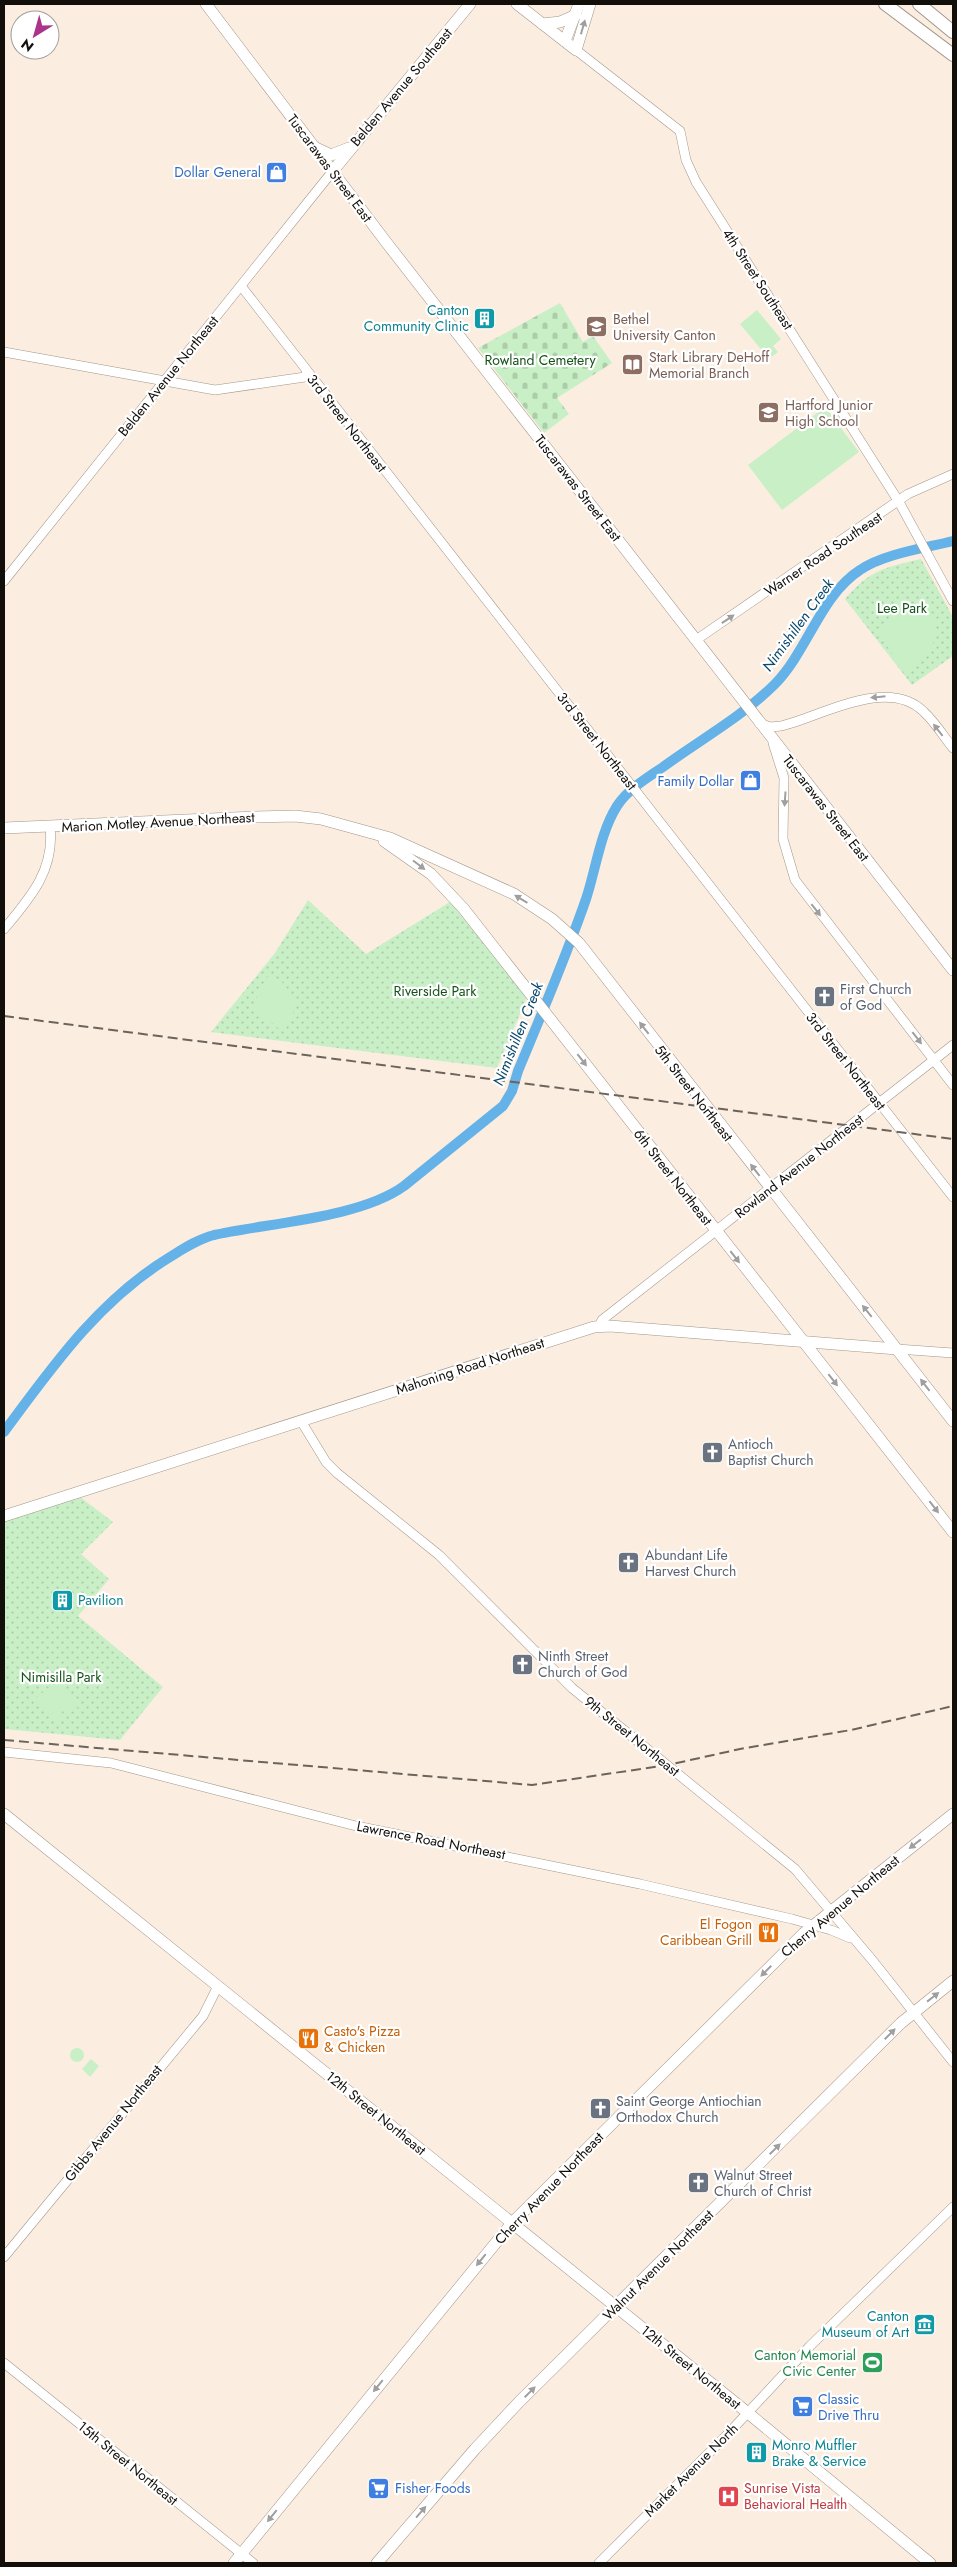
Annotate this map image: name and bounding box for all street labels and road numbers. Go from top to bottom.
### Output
street label: Belden Avenue Southeast [345,23,457,151]
street label: Tuscarawas Street East [283,110,378,227]
street label: 4th Street Southeast [718,224,799,334]
street label: Belden Avenue Northeast [113,311,223,440]
street label: 3rd Street Northeast [302,370,392,477]
street label: Tuscarawas Street East [530,430,626,546]
street label: Warner Road Southeast [760,507,886,601]
street label: 3rd Street Northeast [552,688,642,795]
street label: Tuscarawas Street East [778,750,874,866]
street label: Marion Motley Avenue Northeast [61,807,256,837]
street label: 3rd Street Northeast [801,1008,891,1115]
street label: 5th Street Northeast [650,1041,738,1146]
street label: Rowland Avenue Northeast [730,1109,868,1223]
street label: 6th Street Northeast [629,1125,717,1230]
street label: Mahoning Road Northeast [393,1332,547,1399]
street label: 9th Street Northeast [580,1691,684,1781]
street label: Lawrence Road Northeast [355,1816,508,1864]
street label: Cherry Avenue Northeast [776,1850,904,1962]
street label: Gibbs Avenue Northeast [60,2060,167,2186]
street label: 12th Street Northeast [322,2066,431,2160]
street label: Cherry Avenue Northeast [490,2127,608,2249]
street label: Walnut Avenue Northeast [598,2205,718,2325]
street label: 12th Street Northeast [637,2320,746,2414]
street label: 15th Street Northeast [74,2416,183,2510]
street label: Market Avenue North [640,2419,742,2521]

